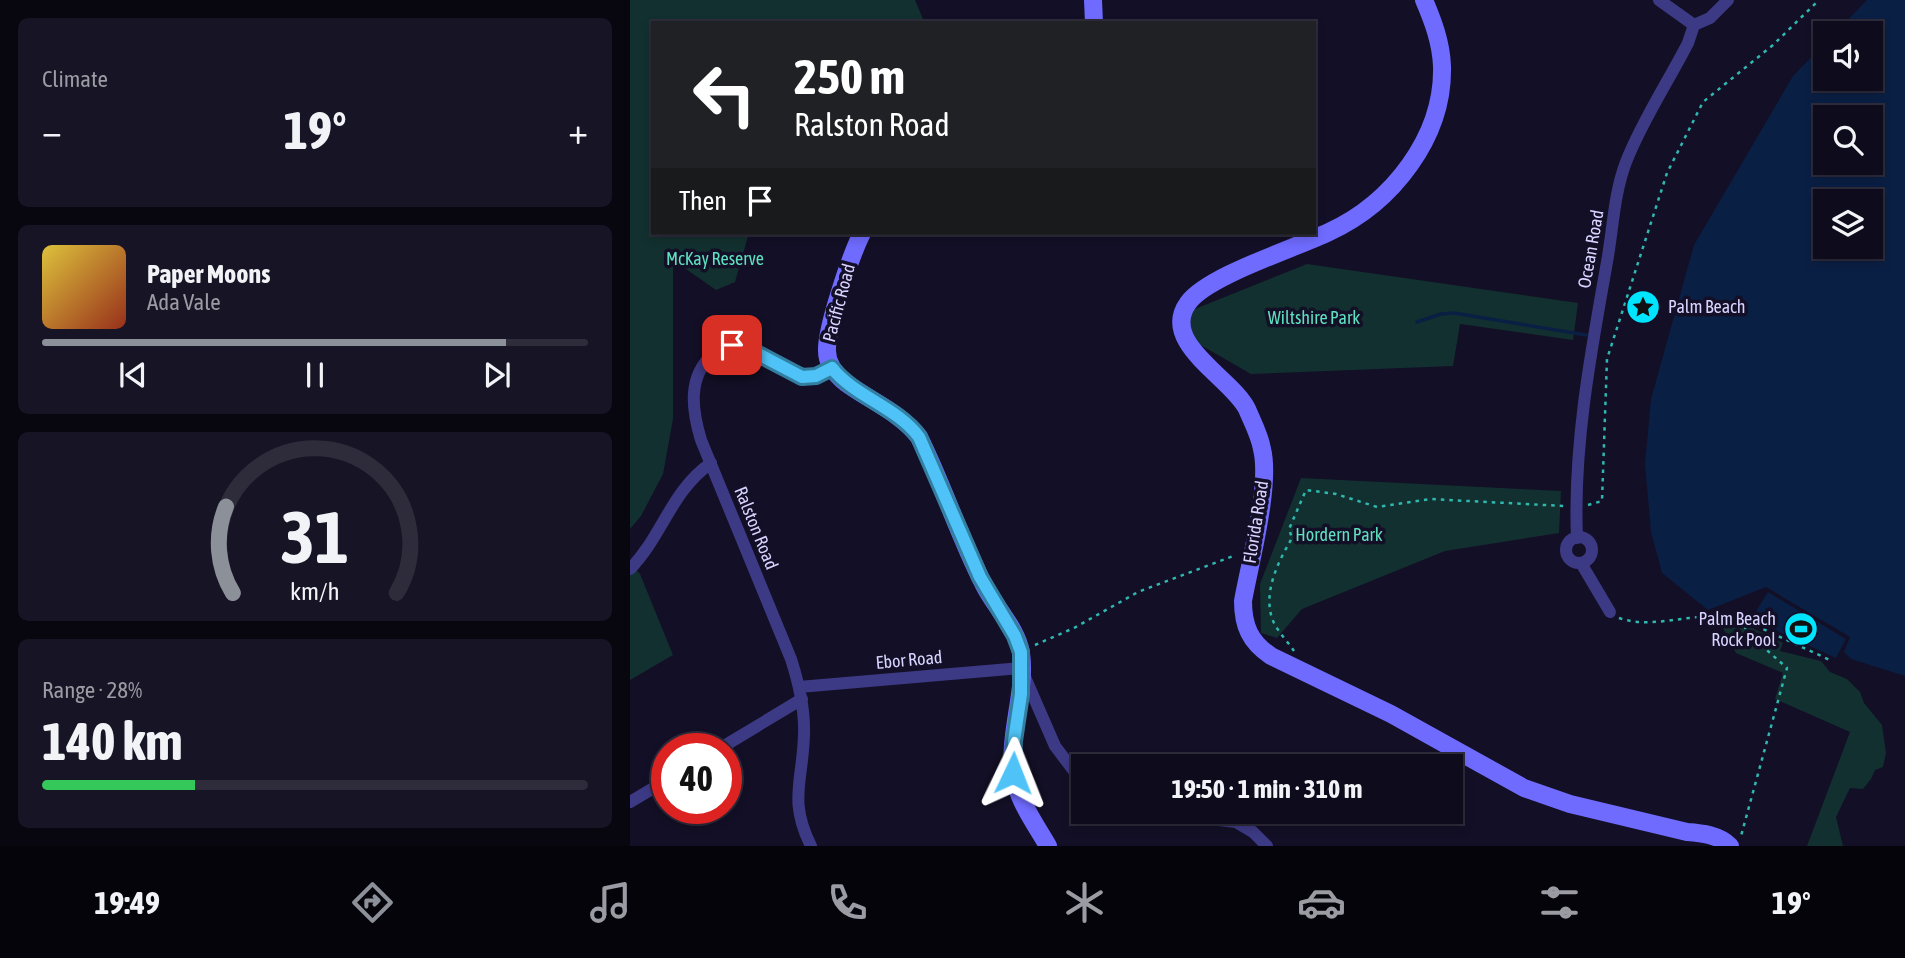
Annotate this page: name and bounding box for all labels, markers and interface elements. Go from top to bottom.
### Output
map controls [1813,21,1883,259]
button: sound [1813,21,1883,91]
text: 250 m [794,48,905,104]
icon: left [679,49,770,140]
text: Climate [42,66,108,92]
text: 19° [283,100,347,160]
button: search [1813,105,1883,175]
text: Ralston Road [794,106,950,143]
text: − [42,109,62,152]
text: + [568,109,588,152]
icon: arrive [741,182,779,220]
text: Then [679,186,727,216]
button: layers [1813,189,1883,259]
street label: Ocean Road [1573,208,1608,290]
park label: McKay Reserve [666,248,764,269]
text: Paper Moons [147,259,270,289]
street label: Pacific Road [818,261,859,344]
place icon: Palm Beach [1624,288,1662,326]
text: Ada Vale [147,289,221,315]
place label: Palm Beach [1668,296,1746,317]
park label: Wiltshire Park [1268,307,1360,328]
pin [702,315,762,375]
icon: arrive [713,326,751,364]
icon: previous [114,356,152,394]
icon: pause [296,356,334,394]
icon: next [478,356,516,394]
street label: Florida Road [1239,479,1272,565]
street label: Ralston Road [730,483,783,572]
text: 31 [281,495,349,578]
park label: Hordern Park [1295,524,1383,545]
text: km/h [290,576,340,604]
place label: Palm Beach Rock Pool [1699,608,1776,650]
sports icon: Palm Beach Rock Pool [1782,610,1820,648]
street label: Ebor Road [875,646,943,673]
text: Range · 28% [42,677,142,703]
text: 140 km [42,711,183,771]
speed limit sign: 40 [651,733,742,824]
position arrow [976,736,1050,810]
text: 19:50 · 1 min · 310 m [1172,774,1362,804]
icon: directions [348,878,397,927]
icon: music [586,878,635,927]
icon: phone [823,878,872,927]
icon: climate [1060,878,1109,927]
icon: car [1297,878,1346,927]
icon: filters [1535,878,1584,927]
text: 19:49 [94,884,160,921]
text: 19° [1772,884,1811,921]

